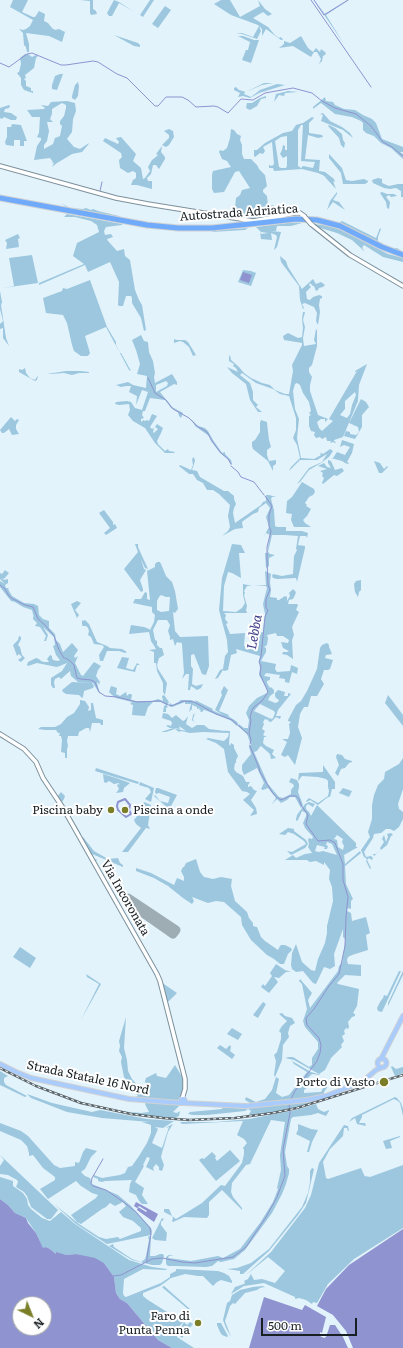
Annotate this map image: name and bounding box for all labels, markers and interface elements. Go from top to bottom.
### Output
street label: Autostrada Adriatica [179,202,299,224]
water label: Lebba [244,613,266,651]
place label: Piscina baby [32,803,103,817]
place label: Piscina a onde [133,803,214,817]
marker: Piscina baby [106,805,116,815]
marker: Piscina a onde [120,805,130,815]
street label: Via Incoronata [98,858,152,938]
street label: Strada Statale 16 Nord [26,1058,150,1098]
place label: Porto di Vasto [296,1075,375,1089]
marker: Porto di Vasto [378,1076,390,1088]
north arrow [12,1296,52,1336]
place label: Faro di Punta Penna [118,1309,190,1337]
scale bar [263,1310,359,1336]
text: N [31,1315,48,1333]
text: 500 m [268,1316,302,1334]
marker: Faro di Punta Penna [193,1318,203,1328]

